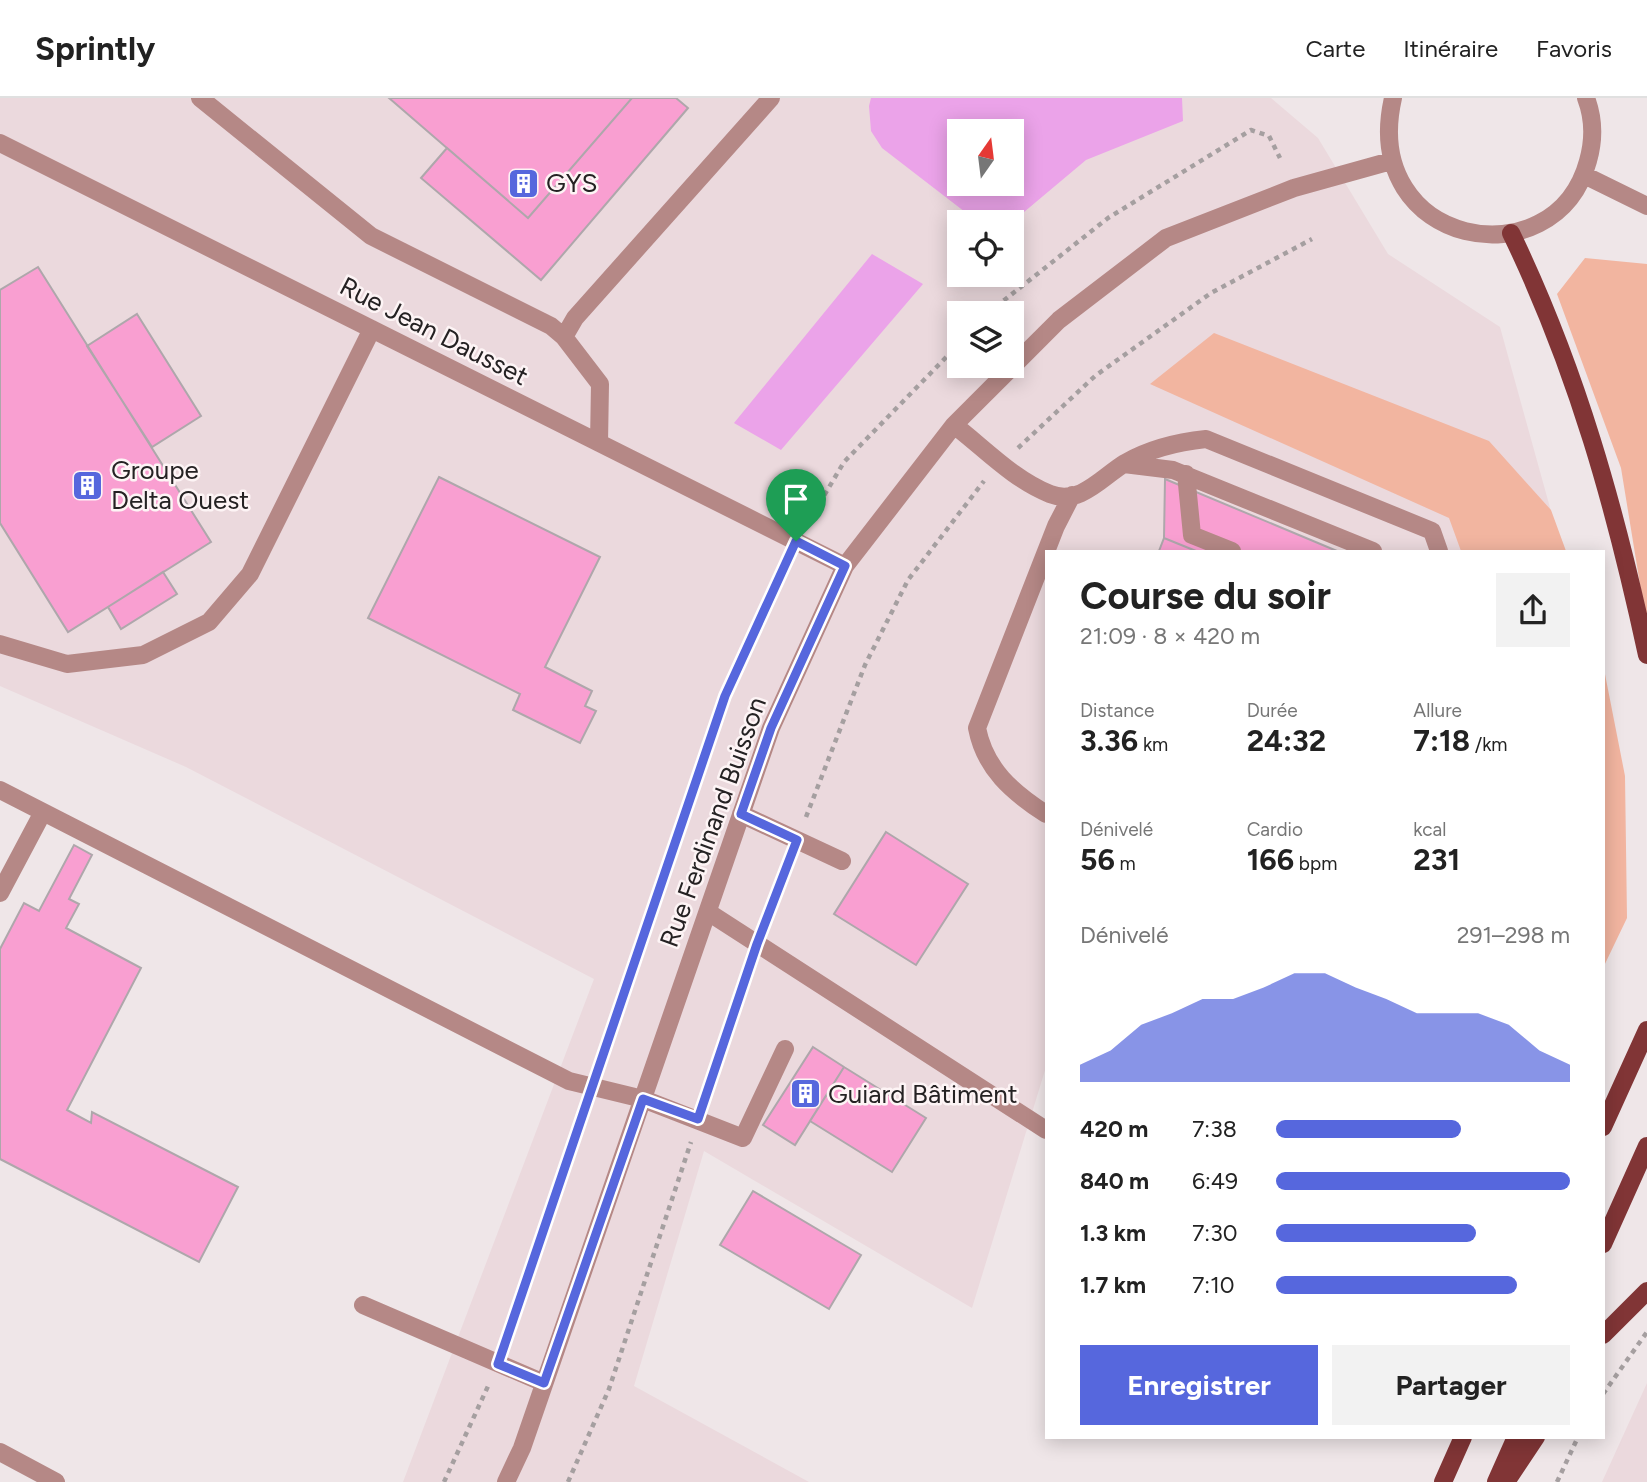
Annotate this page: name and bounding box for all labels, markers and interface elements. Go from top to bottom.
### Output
text: Sprintly [35,29,155,68]
text: Carte [1305,34,1365,63]
text: Itinéraire [1403,34,1498,63]
text: Favoris [1536,34,1612,63]
north arrow [947,119,1024,196]
map controls [947,119,1024,378]
building icon: GYS [506,166,540,200]
place label: GYS [546,167,597,199]
button: locate [947,210,1024,287]
street label: Rue Jean Dausset [334,270,534,392]
button: layers [947,301,1024,378]
place label: Groupe Delta Ouest [111,454,249,516]
building icon: Groupe Delta Ouest [71,468,105,502]
pin [766,469,826,541]
icon: arrive [777,480,815,518]
text: Course du soir [1080,573,1331,619]
button: share [1496,573,1570,647]
text: 21:09 · 8 × 420 m [1080,622,1260,650]
street label: Rue Ferdinand Buisson [653,693,773,951]
text: Distance [1080,699,1154,722]
text: Durée [1247,699,1298,722]
text: Allure [1413,699,1462,722]
text: 3.36 [1080,722,1138,759]
text: 24:32 [1247,722,1326,759]
text: 7:18 [1413,722,1470,759]
text: km [1138,733,1168,756]
text: /km [1470,733,1508,756]
text: Dénivelé [1080,818,1153,841]
text: Cardio [1247,818,1303,841]
text: kcal [1413,818,1447,841]
text: 56 [1080,841,1115,878]
text: 166 [1247,841,1294,878]
text: 231 [1413,841,1460,878]
text: m [1115,852,1136,875]
text: bpm [1294,852,1337,875]
text: Dénivelé [1080,921,1168,949]
text: 291–298 m [1457,921,1570,949]
building icon: Guiard Bâtiment [788,1077,822,1111]
place label: Guiard Bâtiment [828,1078,1018,1110]
text: 420 m [1080,1115,1148,1143]
text: 7:38 [1192,1115,1237,1143]
text: 840 m [1080,1167,1149,1195]
text: 6:49 [1192,1167,1238,1195]
text: 1.3 km [1080,1219,1146,1247]
text: 7:30 [1192,1219,1237,1247]
text: 1.7 km [1080,1271,1146,1299]
text: 7:10 [1192,1271,1234,1299]
button: Enregistrer [1080,1345,1318,1425]
button: Partager [1332,1345,1570,1425]

